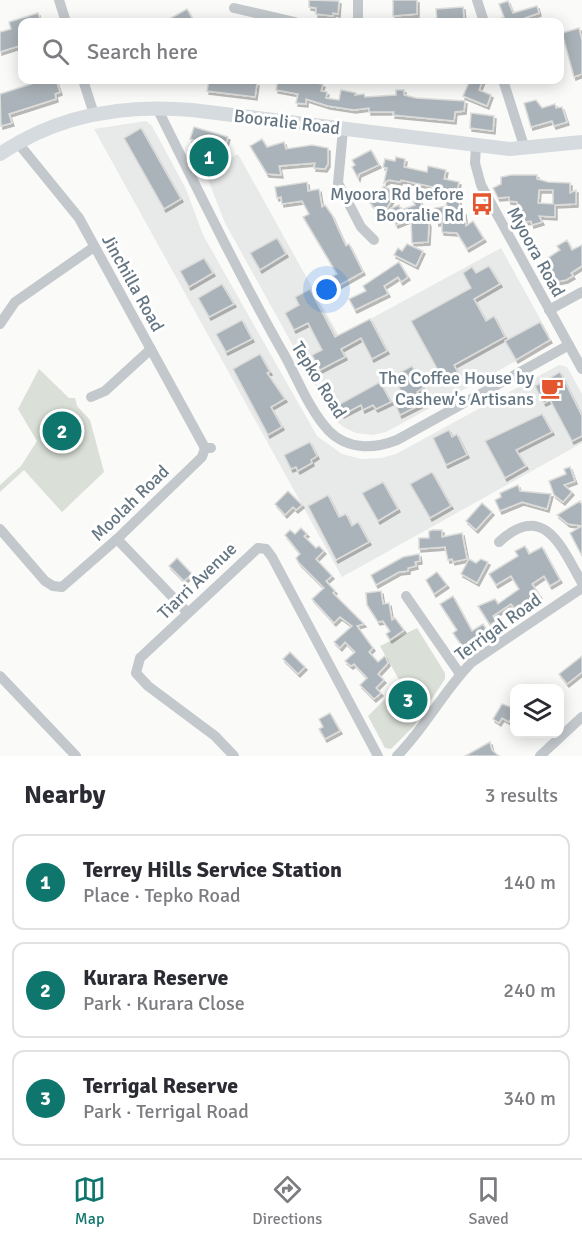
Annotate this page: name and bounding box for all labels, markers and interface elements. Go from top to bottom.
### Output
search box [18,18,564,84]
icon: search [39,35,72,68]
text: Search here [87,38,198,65]
street label: Booralie Road [233,105,341,139]
pin: 1 [190,134,228,180]
place label: Myoora Rd before Booralie Rd [330,183,464,226]
bus stop icon: Myoora Rd before Booralie Rd [469,191,495,217]
street label: Myoora Road [502,203,570,301]
street label: Jinchilla Road [97,230,169,336]
your location [312,275,341,304]
street label: Tepko Road [287,338,351,422]
place label: The Coffee House by Cashew's Artisans [379,367,535,410]
cafe icon: The Coffee House by Cashew's Artisans [539,375,565,401]
pin: 2 [42,408,82,454]
street label: Moolah Road [86,460,174,546]
street label: Tiarri Avenue [153,538,241,624]
street label: Terrigal Road [451,588,545,666]
pin: 3 [388,678,428,722]
map controls [510,684,564,738]
button: layers [510,684,564,738]
text: Nearby [24,779,105,811]
text: 3 results [485,783,558,808]
text: Terrey Hills Service Station [83,856,342,883]
text: 1 [40,870,51,895]
text: 140 m [503,870,556,895]
text: Place · Tepko Road [83,883,241,908]
text: Kurara Reserve [83,964,228,991]
text: 2 [40,978,51,1003]
text: 240 m [503,978,556,1003]
text: Park · Kurara Close [83,991,245,1016]
text: Terrigal Reserve [83,1072,238,1099]
text: 3 [40,1086,51,1111]
text: 340 m [503,1086,556,1111]
text: Park · Terrigal Road [83,1099,249,1124]
tab: Map [73,1173,106,1229]
tab: Directions [252,1173,322,1229]
tab: Saved [469,1173,509,1229]

